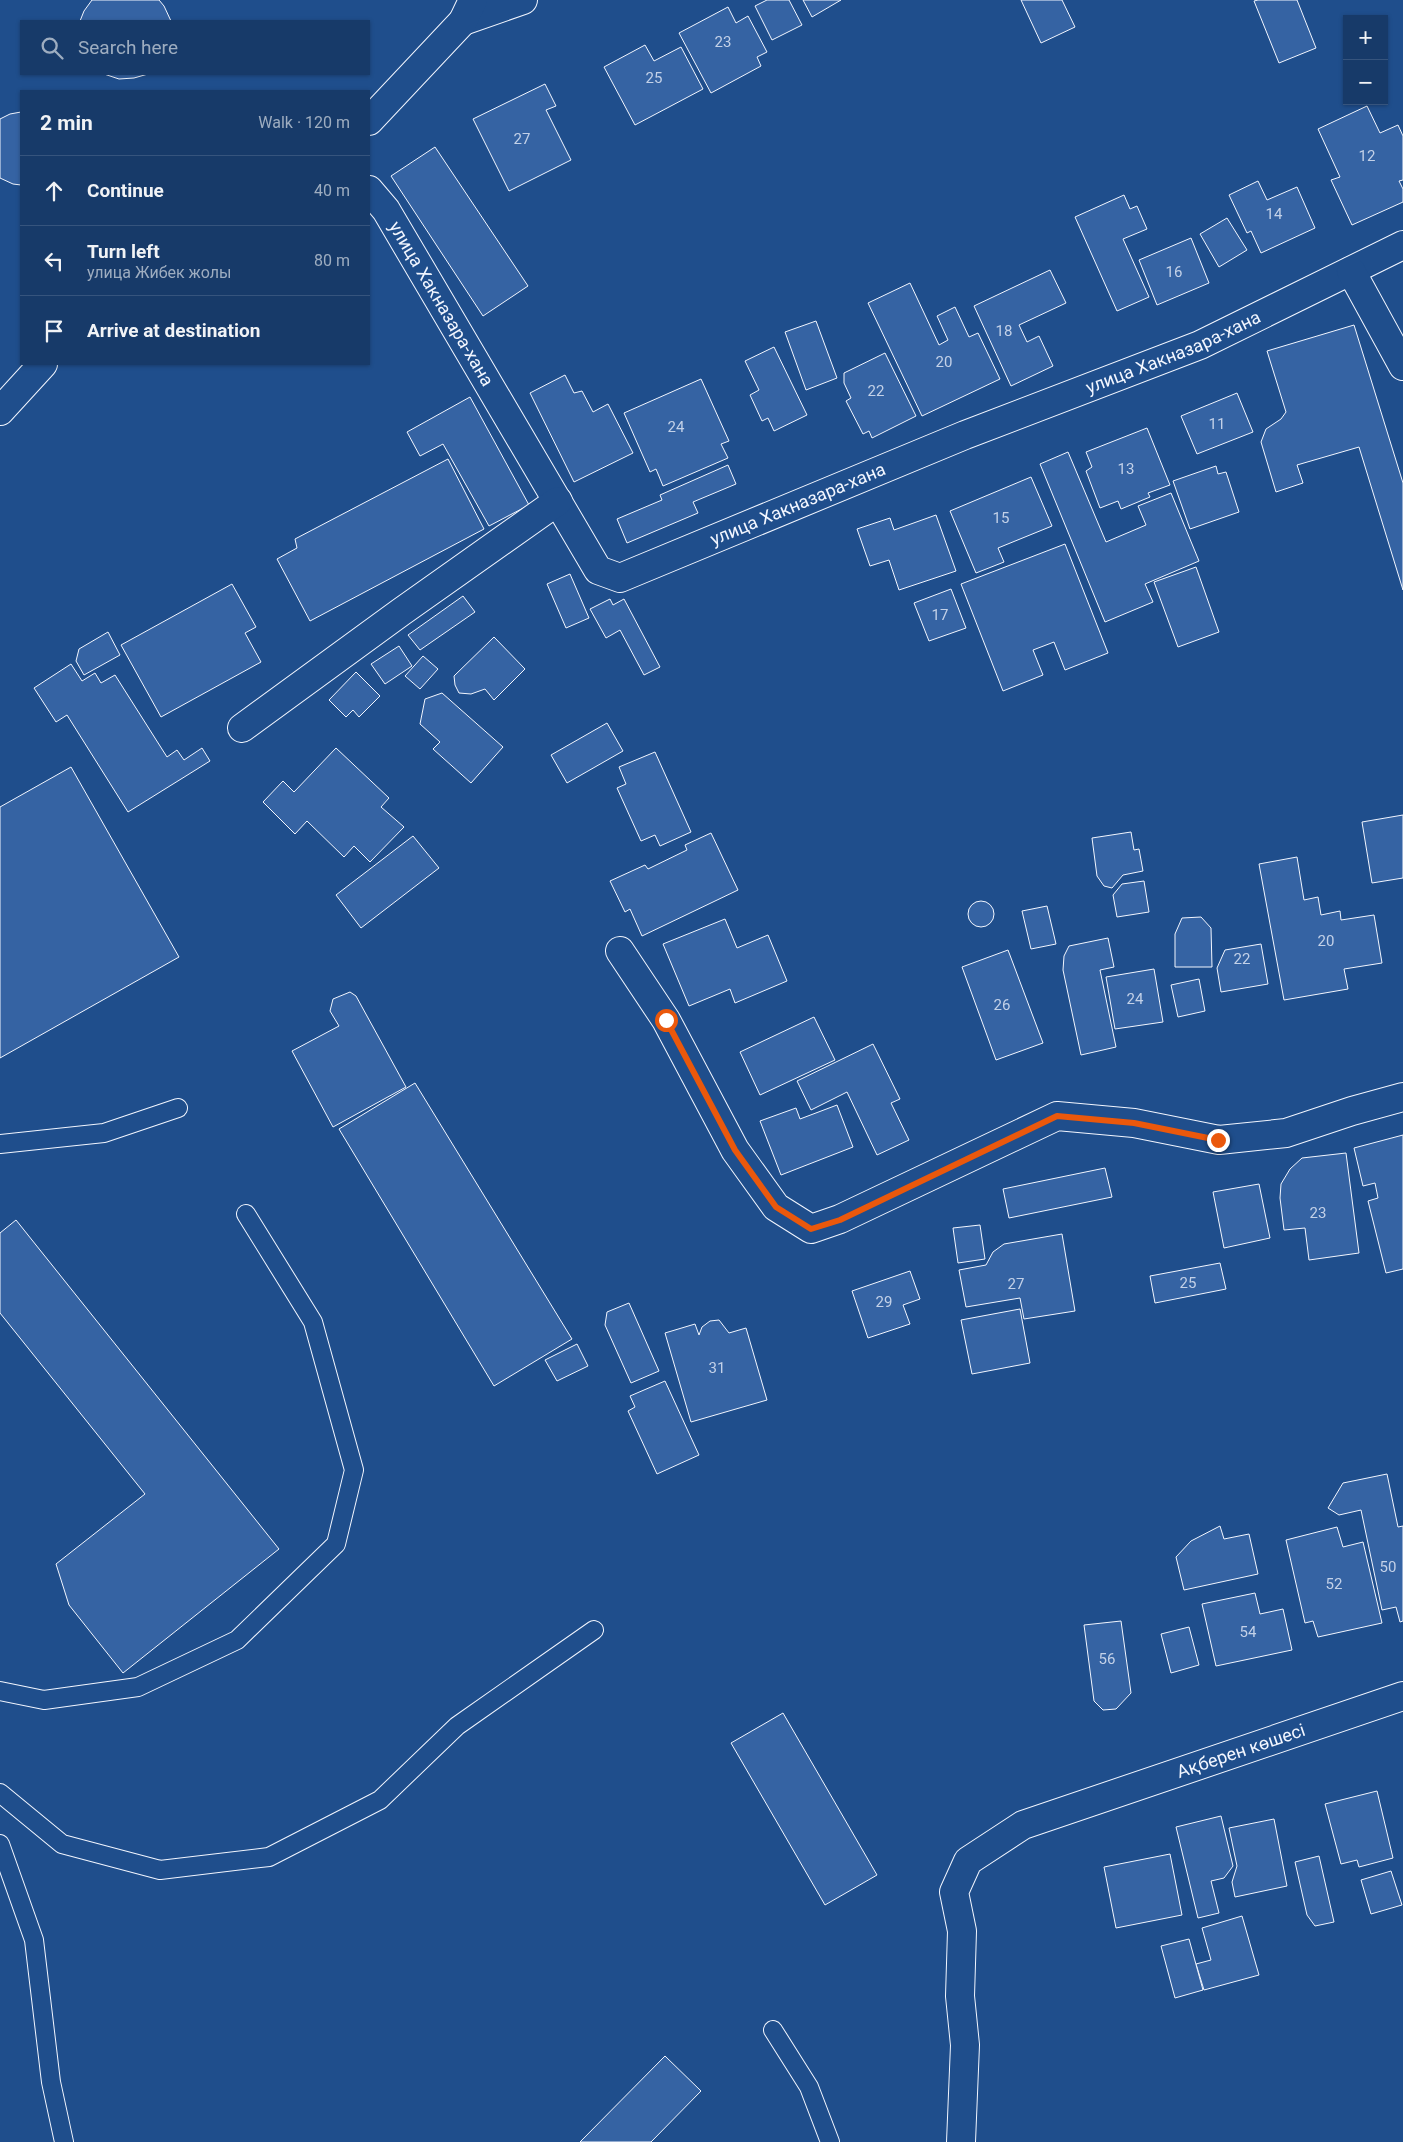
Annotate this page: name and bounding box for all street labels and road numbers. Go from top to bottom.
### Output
street label: улица Хакназара-хана [385,217,498,390]
street label: улица Хакназара-хана [1083,306,1264,398]
street label: улица Хакназара-хана [707,458,888,549]
street label: Ақберен көшесі [1174,1719,1308,1782]

